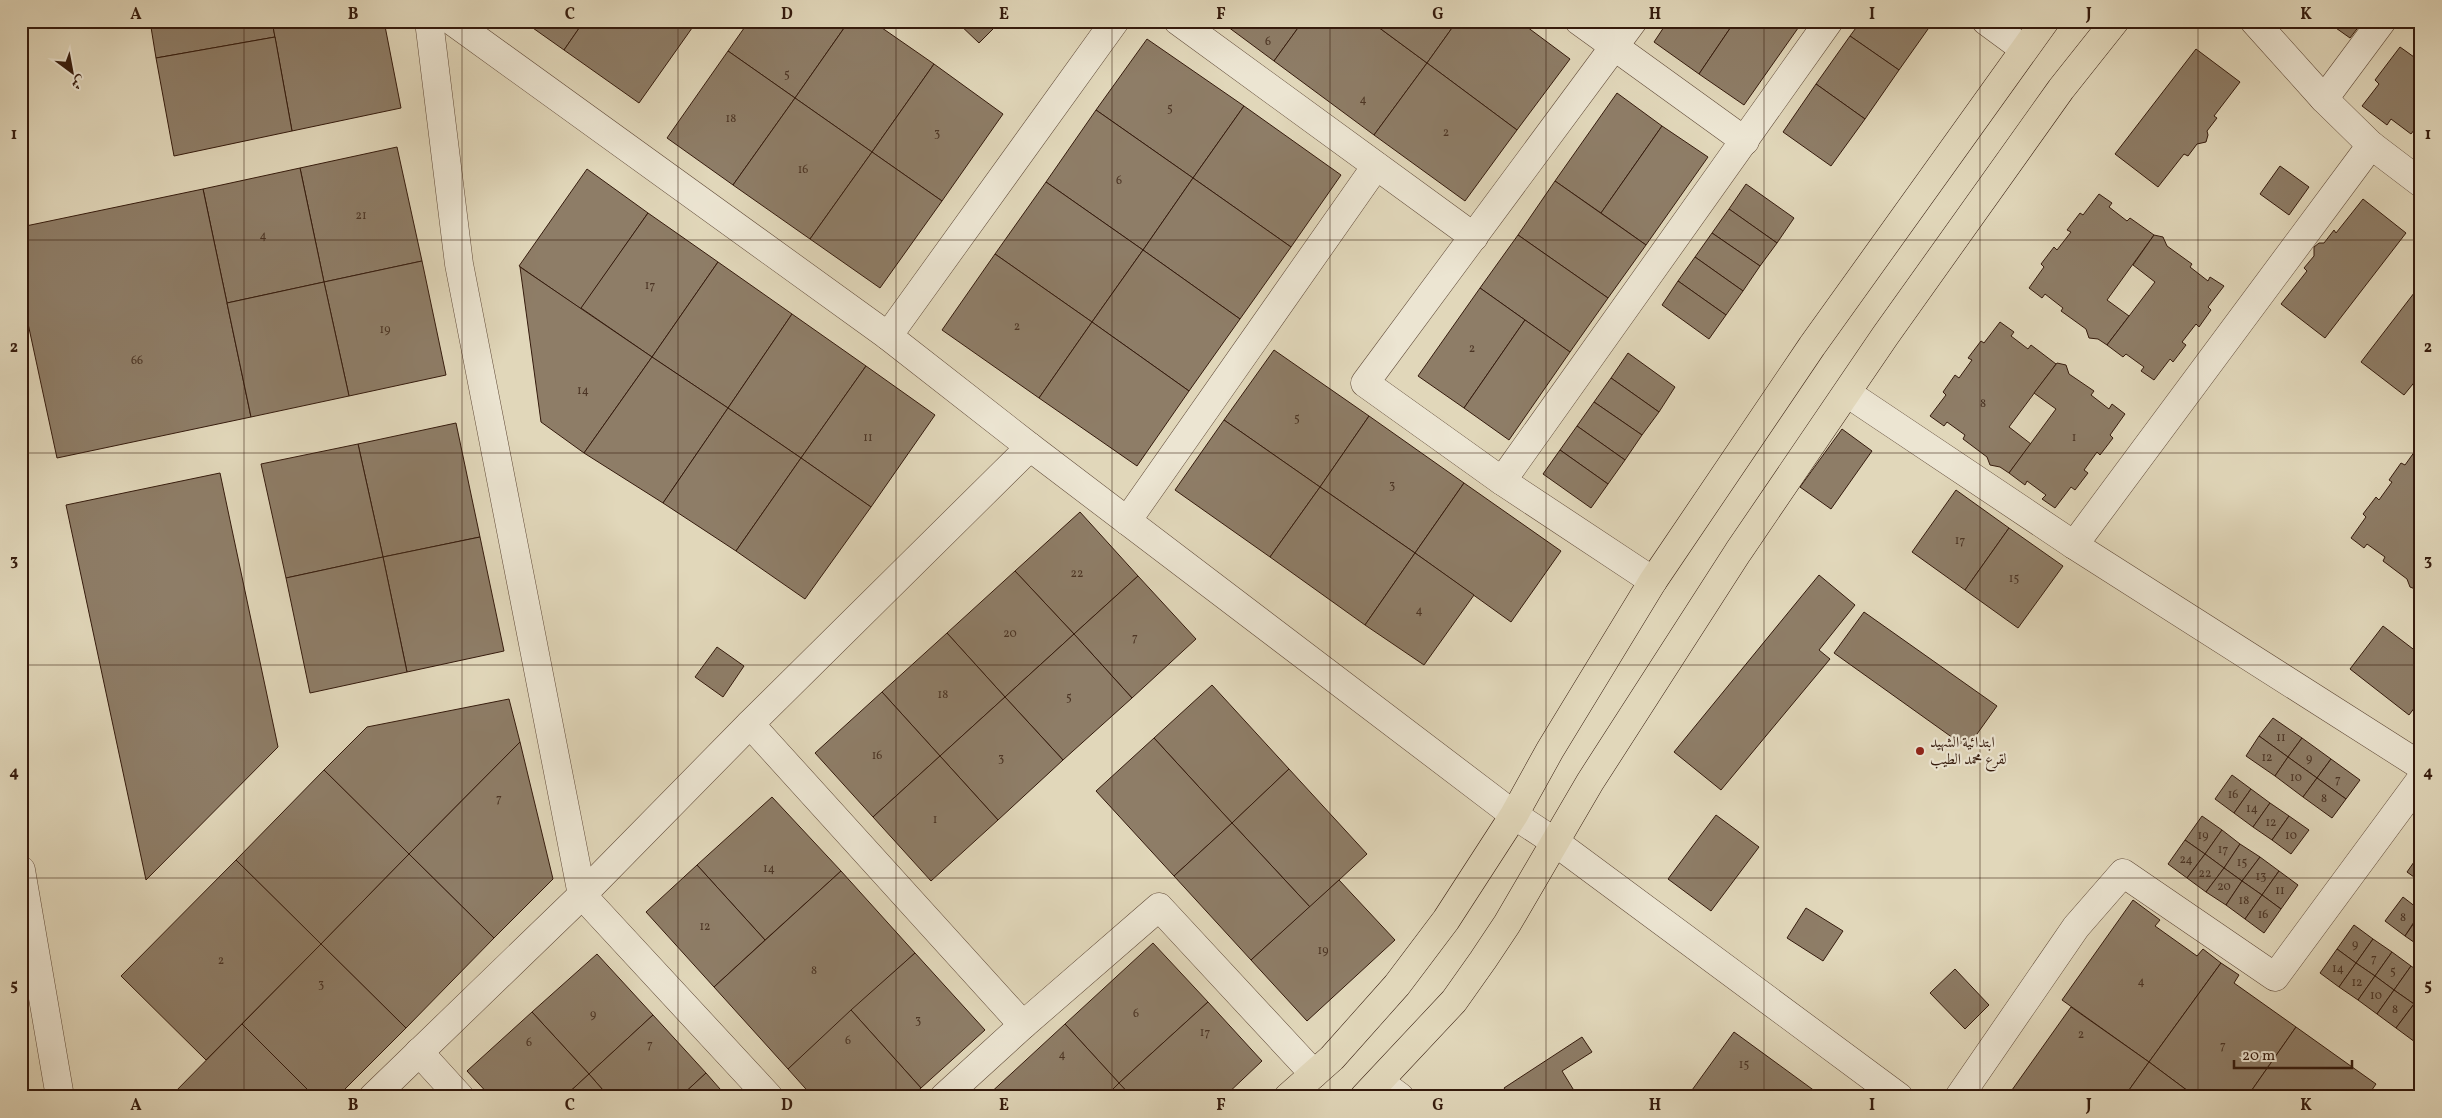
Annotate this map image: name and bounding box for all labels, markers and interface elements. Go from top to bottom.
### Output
text: A [130,4,142,26]
text: B [348,4,359,26]
text: C [565,4,575,26]
text: D [781,4,793,26]
text: E [999,4,1009,26]
text: F [1216,4,1226,26]
text: G [1432,4,1444,26]
text: H [1649,4,1661,26]
text: I [1869,4,1875,26]
text: J [2085,4,2092,26]
text: K [2300,4,2312,26]
house number: 6 [1265,34,1271,50]
north arrow [48,48,98,98]
house number: 5 [784,67,790,83]
text: ش [67,70,89,94]
house number: 4 [1359,92,1367,108]
house number: 5 [1167,101,1173,117]
house number: 18 [726,111,736,127]
text: 1 [11,124,17,146]
text: 1 [2425,124,2431,146]
house number: 2 [1443,125,1449,141]
house number: 3 [934,126,940,142]
house number: 16 [798,162,808,178]
house number: 6 [1116,173,1122,189]
house number: 21 [355,208,367,224]
house number: 4 [259,228,267,244]
house number: 17 [645,278,655,294]
house number: 2 [1014,319,1020,335]
house number: 19 [380,322,390,338]
text: 2 [10,337,18,359]
text: 2 [2424,337,2432,359]
house number: 2 [1469,341,1475,357]
house number: 66 [131,353,143,369]
house number: 14 [577,383,589,399]
house number: 8 [1980,396,1986,412]
house number: 5 [1294,411,1300,427]
house number: 11 [863,430,873,446]
house number: 1 [2072,430,2076,446]
house number: 3 [1389,478,1395,494]
house number: 17 [1955,533,1965,549]
text: 3 [10,550,18,572]
text: 3 [2424,550,2432,572]
house number: 22 [1071,566,1083,582]
house number: 15 [2009,571,2019,587]
house number: 4 [1415,603,1423,619]
house number: 20 [1003,626,1017,642]
house number: 7 [1132,630,1138,646]
house number: 18 [938,687,948,703]
house number: 5 [1066,690,1072,706]
house number: 11 [2276,730,2286,746]
place label: ابتدائية الشهيد لقرع محمد الطيب [1930,733,2007,772]
marker: ابتدائية الشهيد لقرع محمد الطيب [1914,745,1926,757]
house number: 16 [872,748,882,764]
house number: 12 [2261,750,2273,766]
house number: 3 [998,751,1004,767]
house number: 9 [2306,751,2312,767]
text: 4 [9,762,19,784]
text: 4 [2423,762,2433,784]
house number: 10 [2290,770,2302,786]
house number: 7 [2335,772,2341,788]
house number: 16 [2228,787,2238,803]
house number: 7 [496,791,502,807]
house number: 8 [2321,791,2327,807]
house number: 14 [2246,801,2258,817]
house number: 1 [933,812,937,828]
house number: 12 [2265,815,2277,831]
house number: 19 [2198,828,2208,844]
house number: 10 [2285,828,2297,844]
house number: 17 [2218,842,2228,858]
house number: 24 [2179,852,2193,868]
house number: 15 [2237,855,2247,871]
house number: 14 [763,861,775,877]
house number: 22 [2199,866,2211,882]
house number: 13 [2256,869,2266,885]
house number: 20 [2217,879,2231,895]
house number: 11 [2275,883,2285,899]
house number: 18 [2239,893,2249,909]
house number: 16 [2258,907,2268,923]
house number: 8 [2400,910,2406,926]
house number: 12 [699,919,711,935]
house number: 9 [2352,937,2358,953]
house number: 19 [1318,943,1328,959]
house number: 7 [2371,951,2377,967]
house number: 2 [218,953,224,969]
house number: 14 [2332,961,2344,977]
house number: 8 [811,963,817,979]
house number: 5 [2390,964,2396,980]
house number: 4 [2137,974,2145,990]
text: 5 [10,975,18,997]
house number: 12 [2351,975,2363,991]
text: 5 [2424,975,2432,997]
house number: 3 [318,977,324,993]
house number: 10 [2370,988,2382,1004]
house number: 8 [2392,1002,2398,1018]
house number: 6 [1133,1006,1139,1022]
house number: 9 [590,1007,596,1023]
house number: 3 [915,1013,921,1029]
house number: 17 [1200,1025,1210,1041]
house number: 2 [2078,1027,2084,1043]
house number: 6 [845,1033,851,1049]
house number: 6 [526,1035,532,1051]
house number: 7 [647,1037,653,1053]
house number: 7 [2220,1038,2226,1054]
scale bar [2234,1038,2352,1070]
text: 20 m [2242,1046,2275,1067]
house number: 4 [1058,1047,1066,1063]
house number: 15 [1739,1057,1749,1073]
text: A [130,1095,142,1117]
text: B [348,1095,359,1117]
text: C [565,1095,575,1117]
text: D [781,1095,793,1117]
text: E [999,1095,1009,1117]
text: F [1216,1095,1226,1117]
text: G [1432,1095,1444,1117]
text: H [1649,1095,1661,1117]
text: I [1869,1095,1875,1117]
text: J [2085,1095,2092,1117]
text: K [2300,1095,2312,1117]

